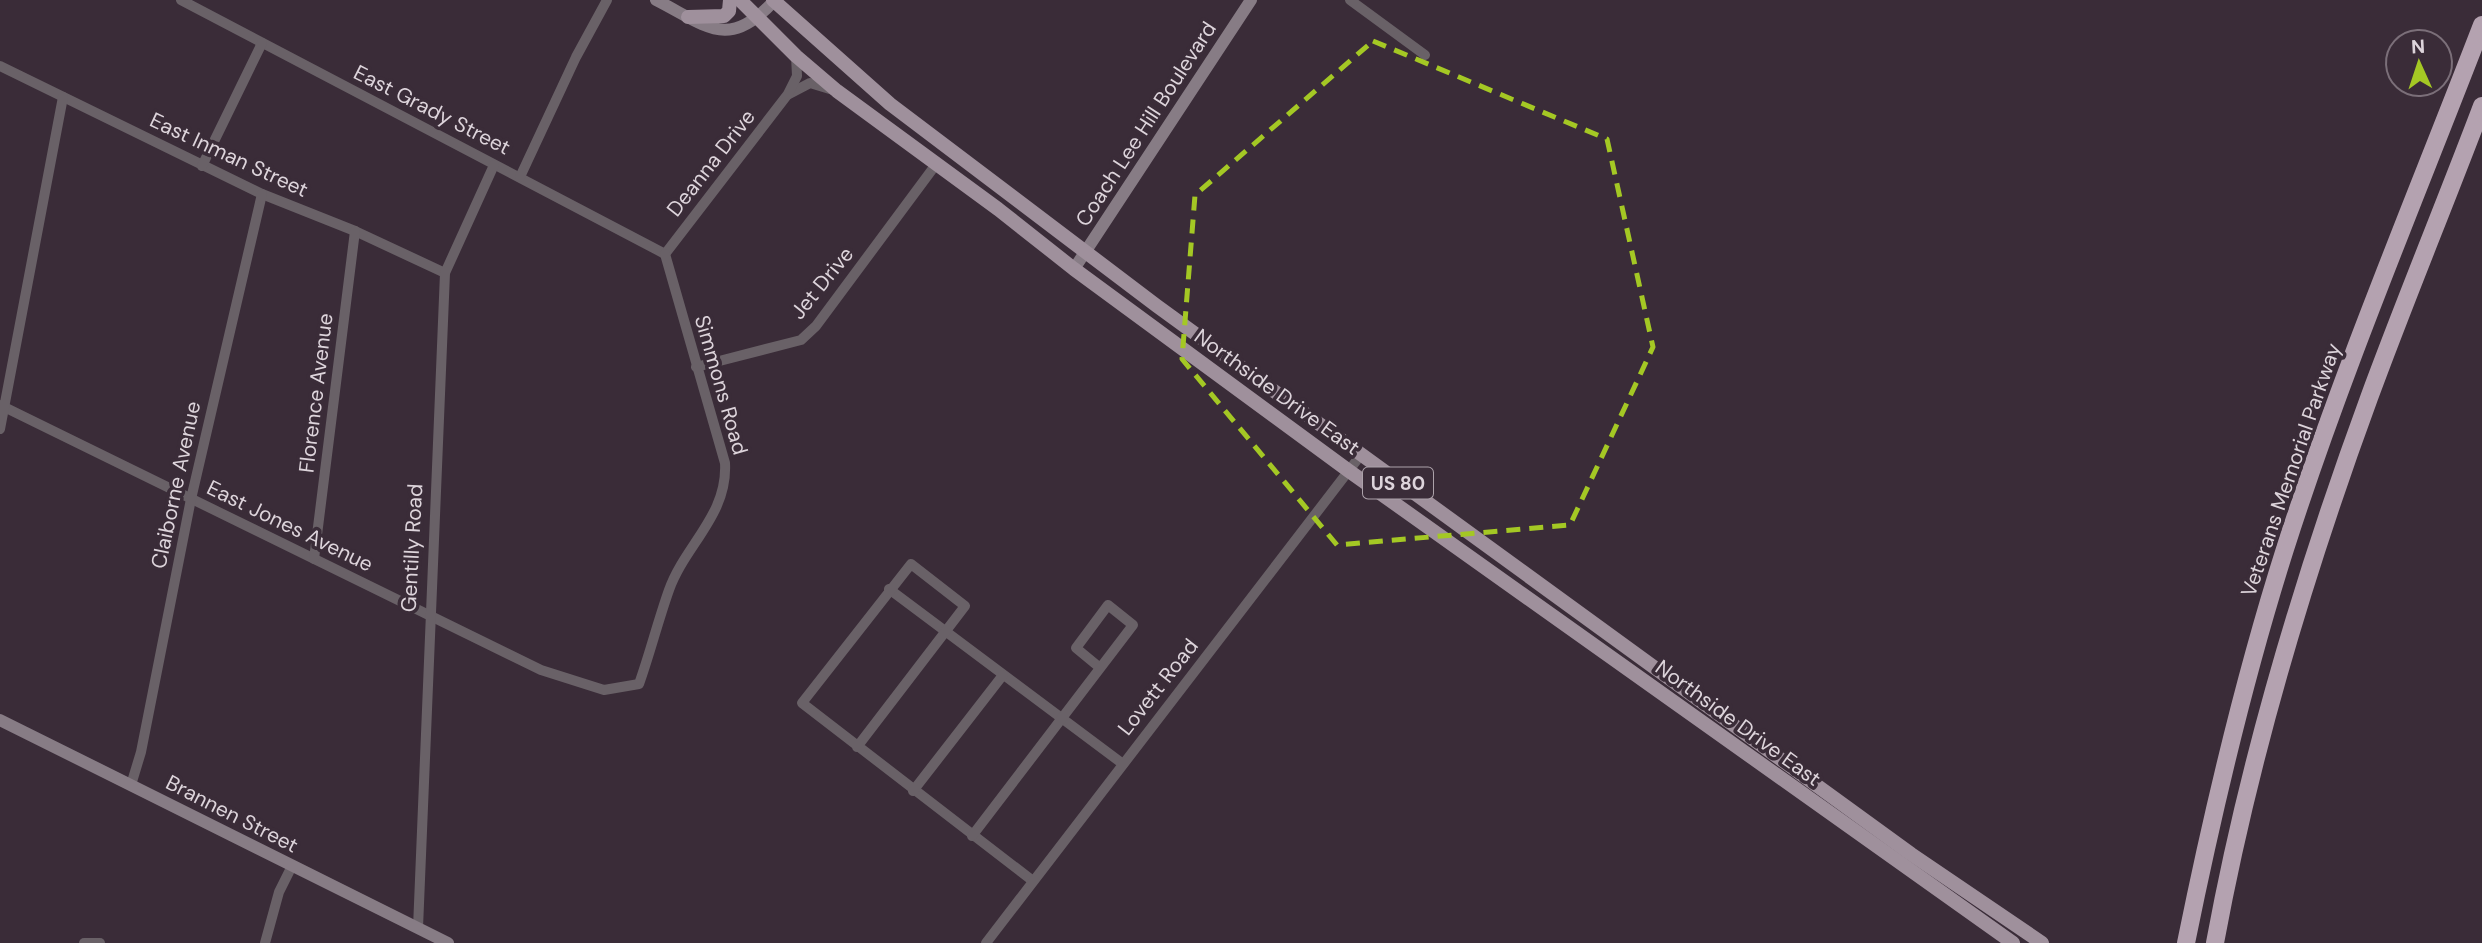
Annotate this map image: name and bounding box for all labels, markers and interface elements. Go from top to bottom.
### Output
street label: Coach Lee Hill Boulevard [1069,16,1223,232]
north arrow [2384,28,2454,98]
text: N [2411,34,2426,59]
street label: East Grady Street [349,58,515,162]
street label: Deanna Drive [660,104,762,222]
street label: East Inman Street [145,106,313,204]
street label: Jet Drive [784,241,860,325]
street label: Florence Avenue [292,312,340,474]
street label: Simmons Road [688,312,754,458]
street label: Northside Drive East [1189,322,1365,462]
street label: Veterans Memorial Parkway [2234,339,2348,601]
street label: Claiborne Avenue [145,399,207,571]
road number: US 80 [1363,468,1433,498]
street label: East Jones Avenue [202,474,378,578]
street label: Gentilly Road [395,483,429,613]
street label: Lovett Road [1111,633,1205,741]
street label: Northside Drive East [1650,653,1826,793]
street label: Brannen Street [161,769,303,859]

